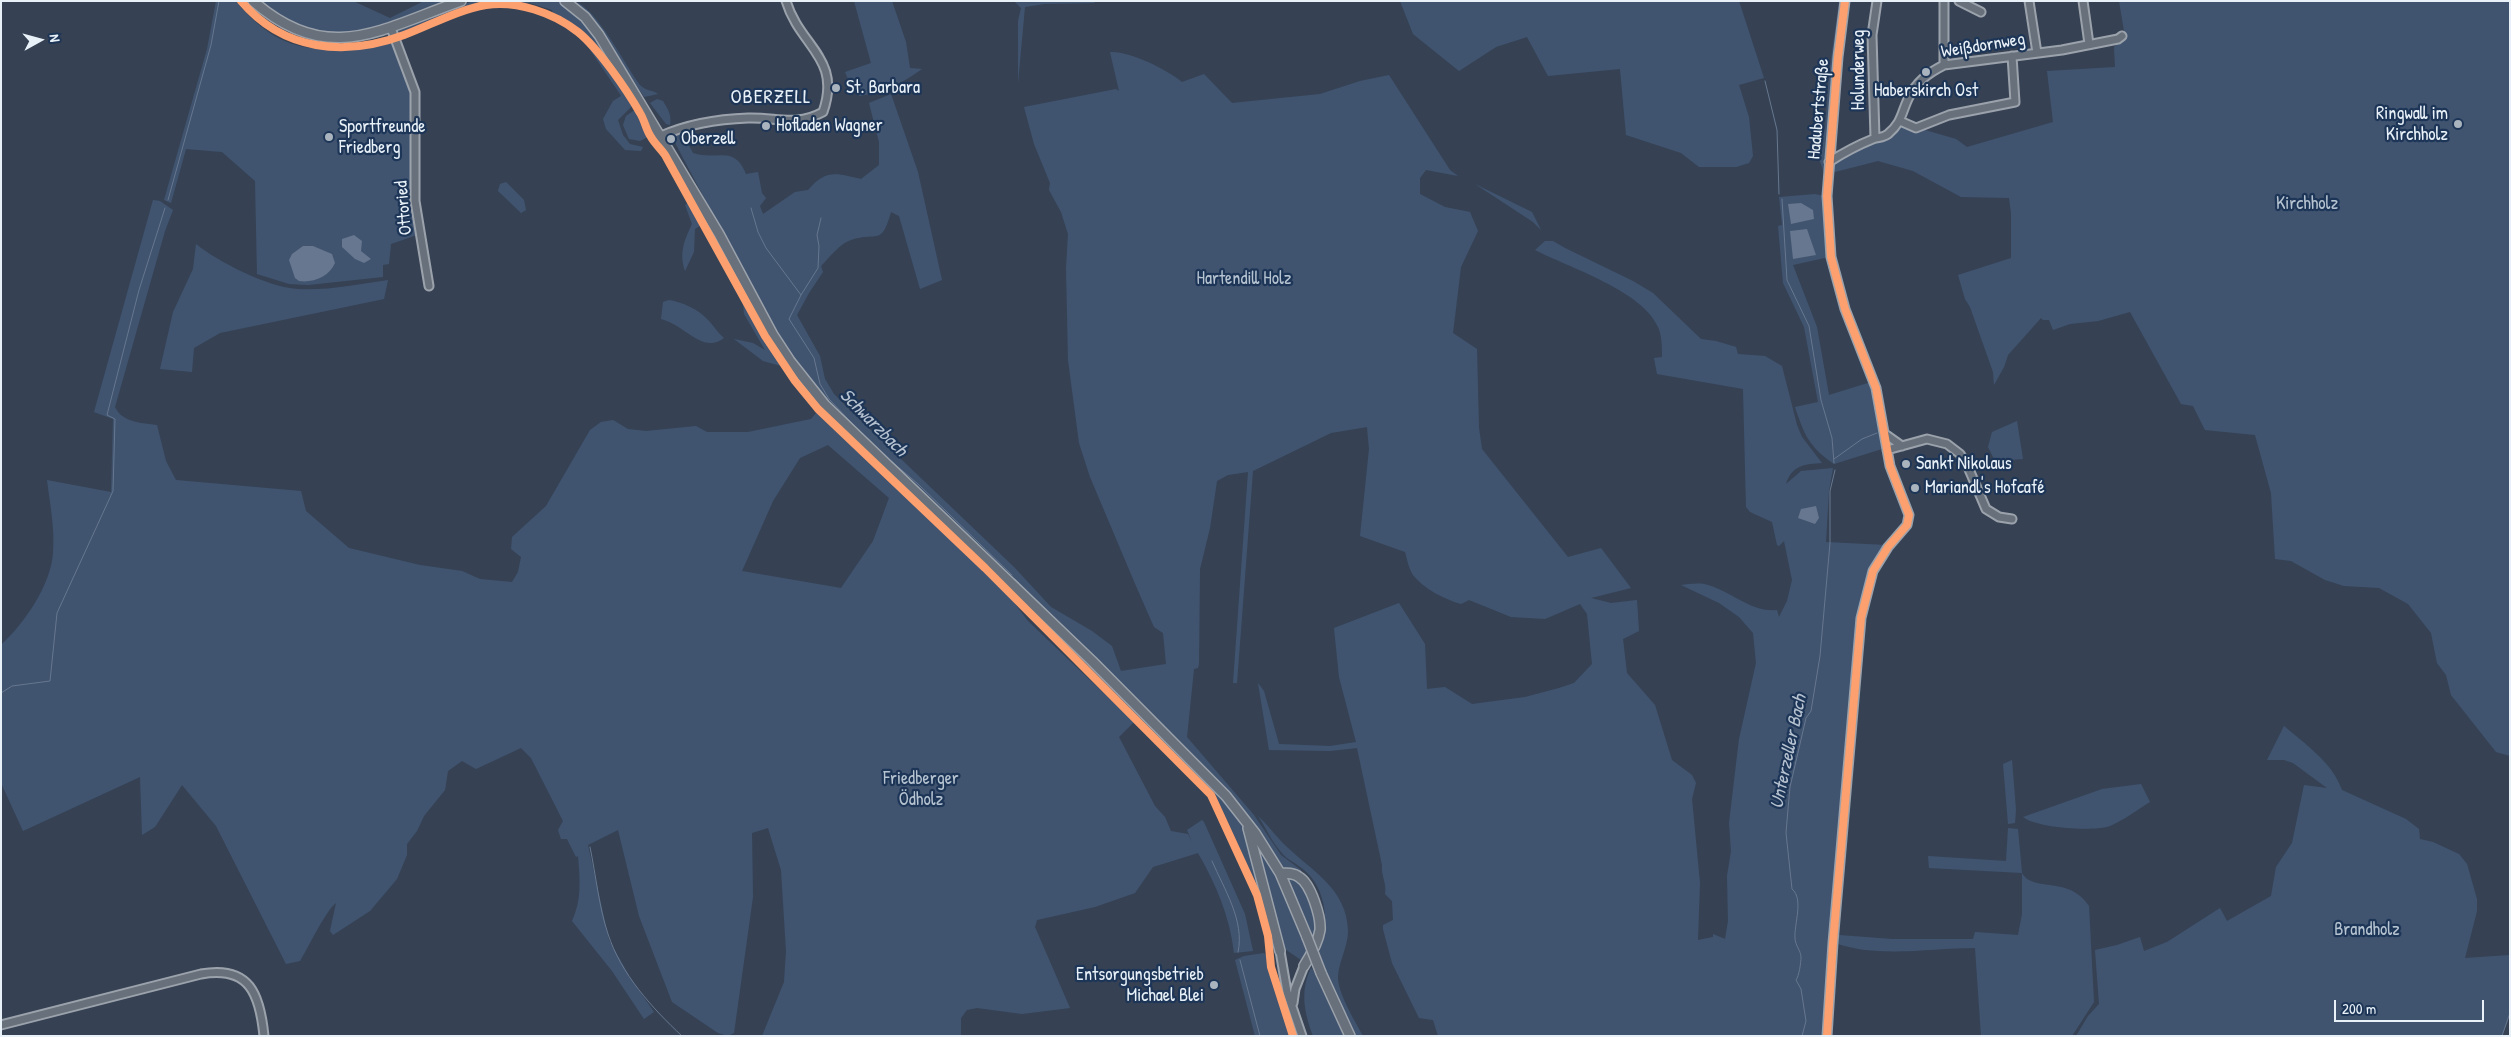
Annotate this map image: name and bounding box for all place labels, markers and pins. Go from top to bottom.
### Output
marker: Haberskirch Ost [1920,66,1932,78]
place label: St. Barbara [846,77,920,99]
place label: Haberskirch Ost [1874,80,1978,102]
marker: St. Barbara [830,82,842,94]
place label: Ringwall im Kirchholz [2376,103,2448,146]
place label: Hofladen Wagner [776,115,883,137]
place label: Sportfreunde Friedberg [339,116,425,158]
marker: Ringwall im Kirchholz [2452,118,2464,130]
marker: Hofladen Wagner [760,120,772,132]
place label: Oberzell [681,128,735,150]
marker: Sportfreunde Friedberg [323,131,335,143]
marker: Oberzell [665,133,677,145]
place label: Sankt Nikolaus [1916,453,2012,475]
marker: Sankt Nikolaus [1900,458,1912,470]
place label: Mariandl's Hofcafé [1925,477,2045,499]
marker: Mariandl's Hofcafé [1909,482,1921,494]
place label: Entsorgungsbetrieb Michael Blei [1076,964,1204,1006]
marker: Entsorgungsbetrieb Michael Blei [1208,979,1220,991]

